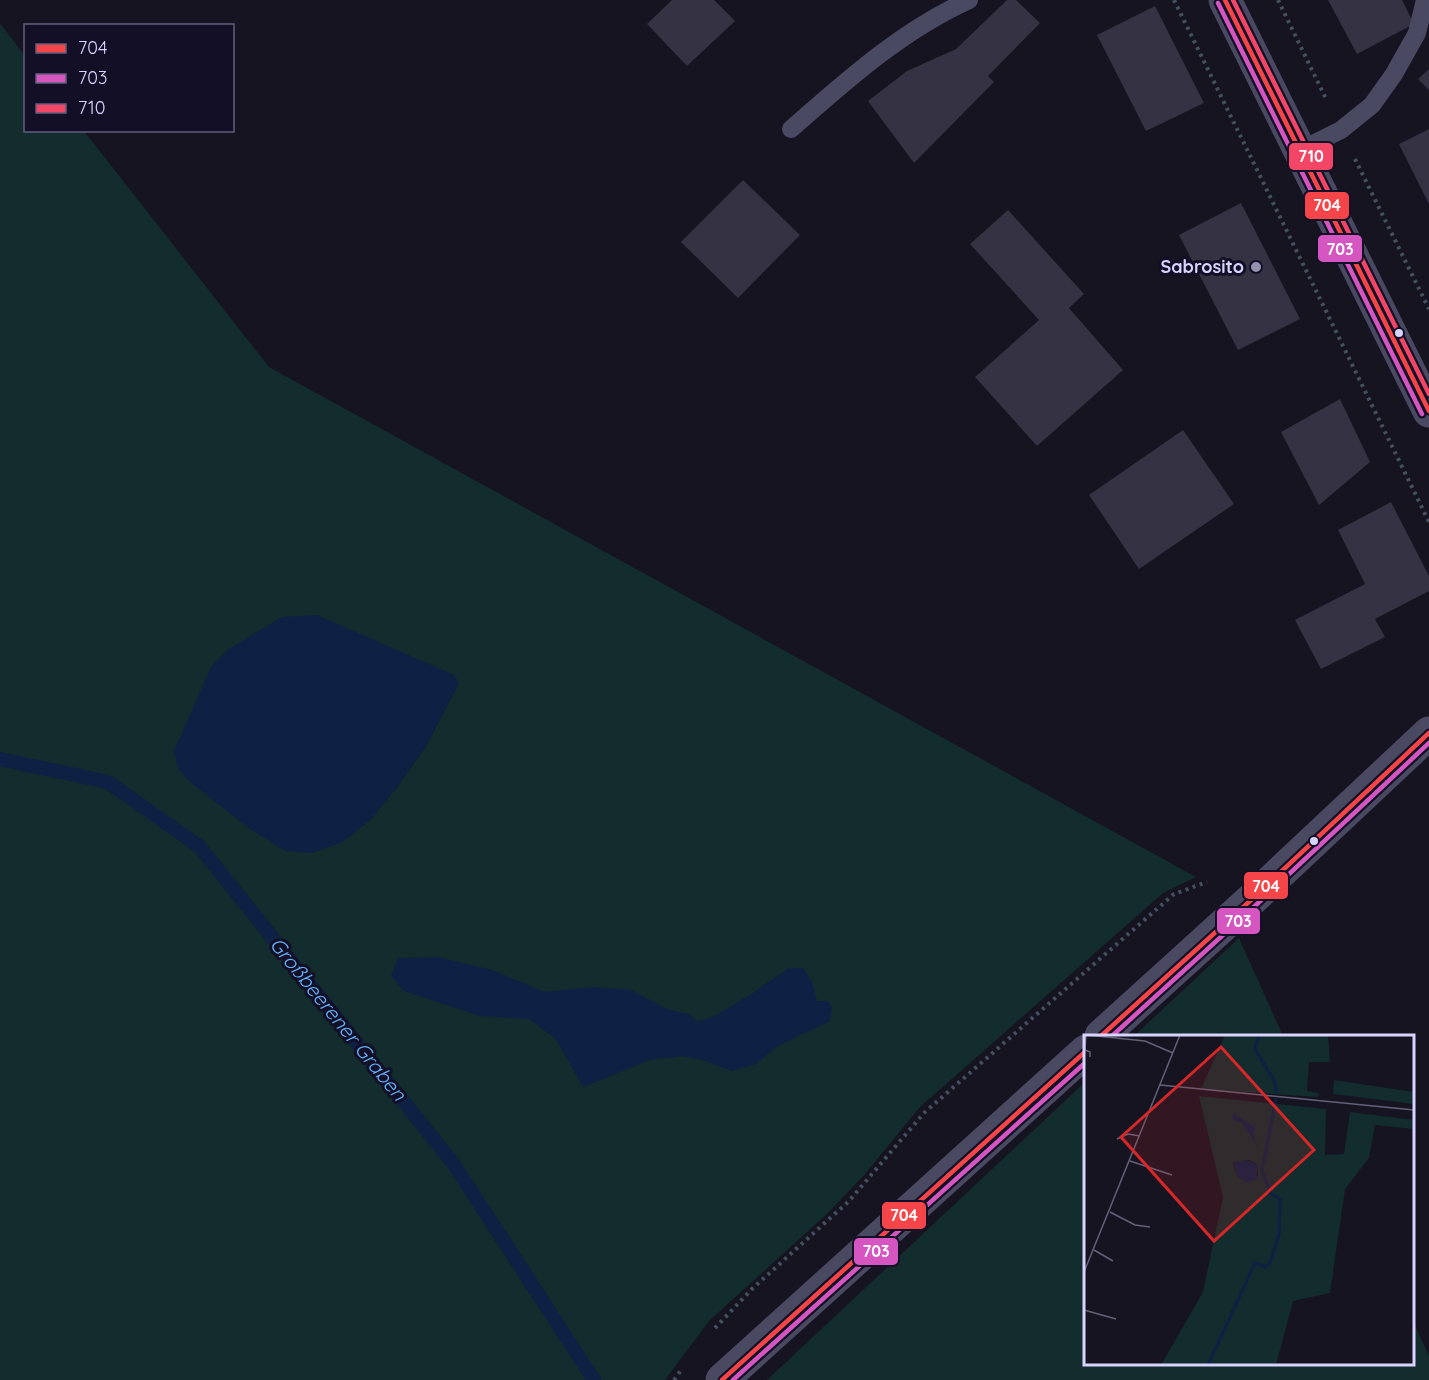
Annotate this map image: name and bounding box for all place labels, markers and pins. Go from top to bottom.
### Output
place label: Sabrosito [1161,255,1244,278]
marker: Sabrosito [1249,260,1263,274]
unlabelled marker [1393,327,1405,339]
unlabelled marker [1308,835,1320,847]

